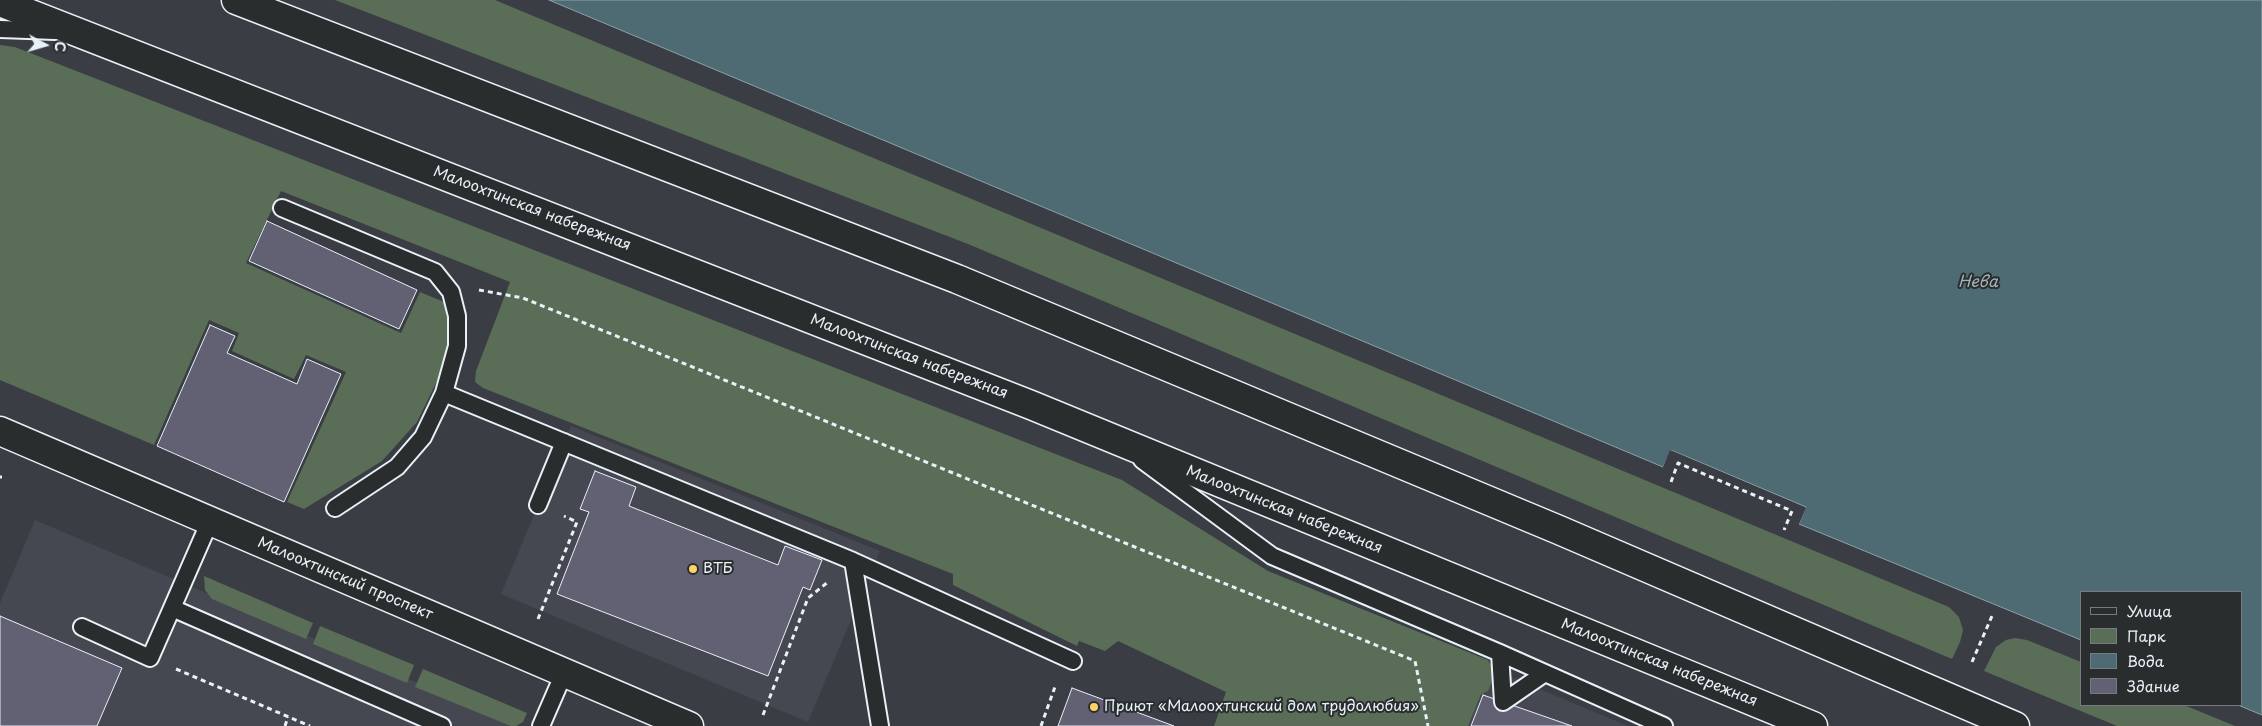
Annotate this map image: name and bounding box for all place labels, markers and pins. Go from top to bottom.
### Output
place label: ВТБ [703,560,732,578]
marker: ВТБ [687,563,699,575]
place label: Приют «Малоохтинский дом трудолюбия» [1104,698,1419,716]
marker: Приют «Малоохтинский дом трудолюбия» [1088,701,1100,713]

